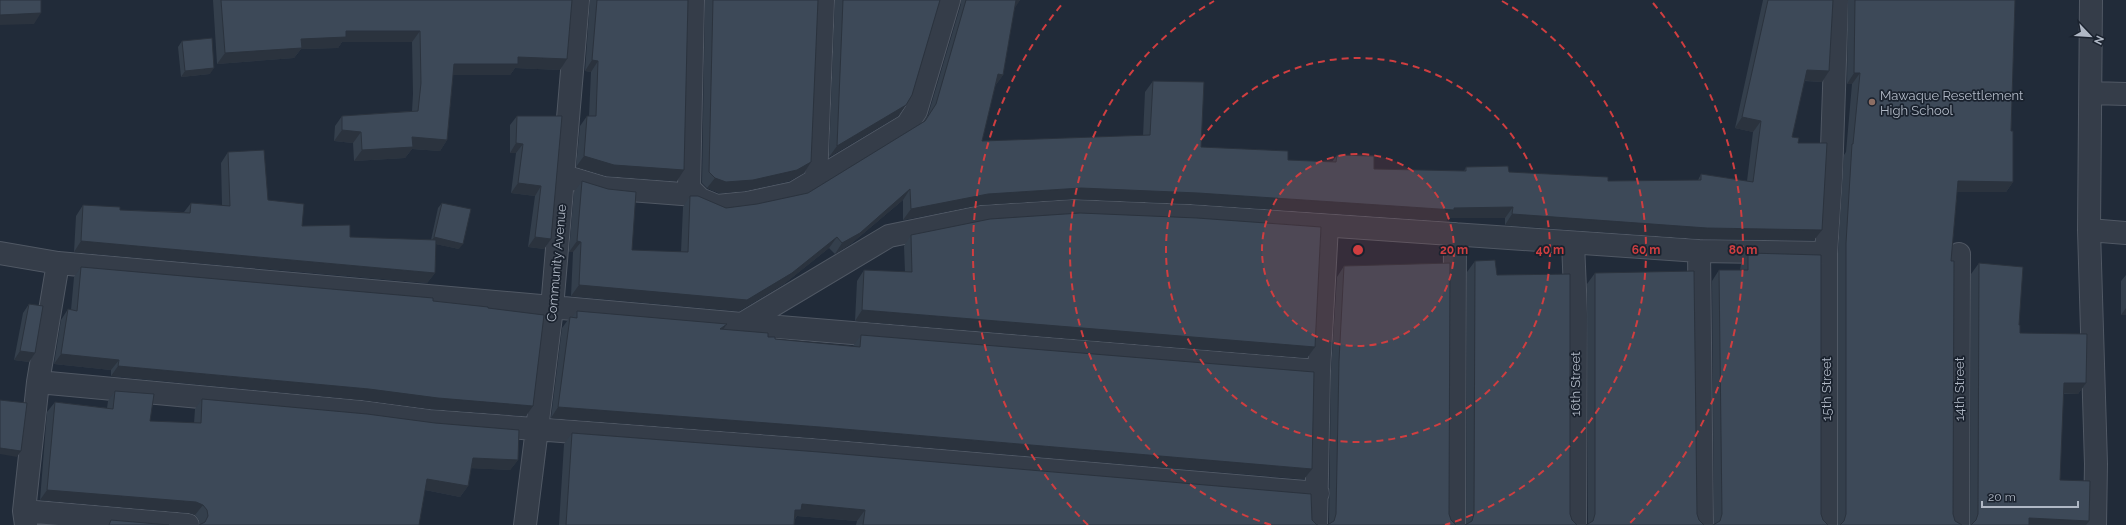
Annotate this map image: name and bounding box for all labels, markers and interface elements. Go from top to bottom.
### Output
north arrow [2070,16,2110,56]
text: N [2091,33,2106,47]
place label: Mawaque Resettlement High School [1880,88,2024,118]
marker: Mawaque Resettlement High School [1867,97,1877,107]
street label: Community Avenue [544,203,569,323]
centre of rings [1351,243,1365,257]
text: 20 m [1440,243,1468,257]
text: 40 m [1536,243,1564,257]
text: 60 m [1632,243,1660,257]
text: 80 m [1729,243,1757,257]
street label: 16th Street [1568,351,1583,416]
street label: 15th Street [1819,356,1834,421]
street label: 14th Street [1952,356,1967,421]
scale bar [1982,483,2078,509]
text: 20 m [1988,490,2016,504]

